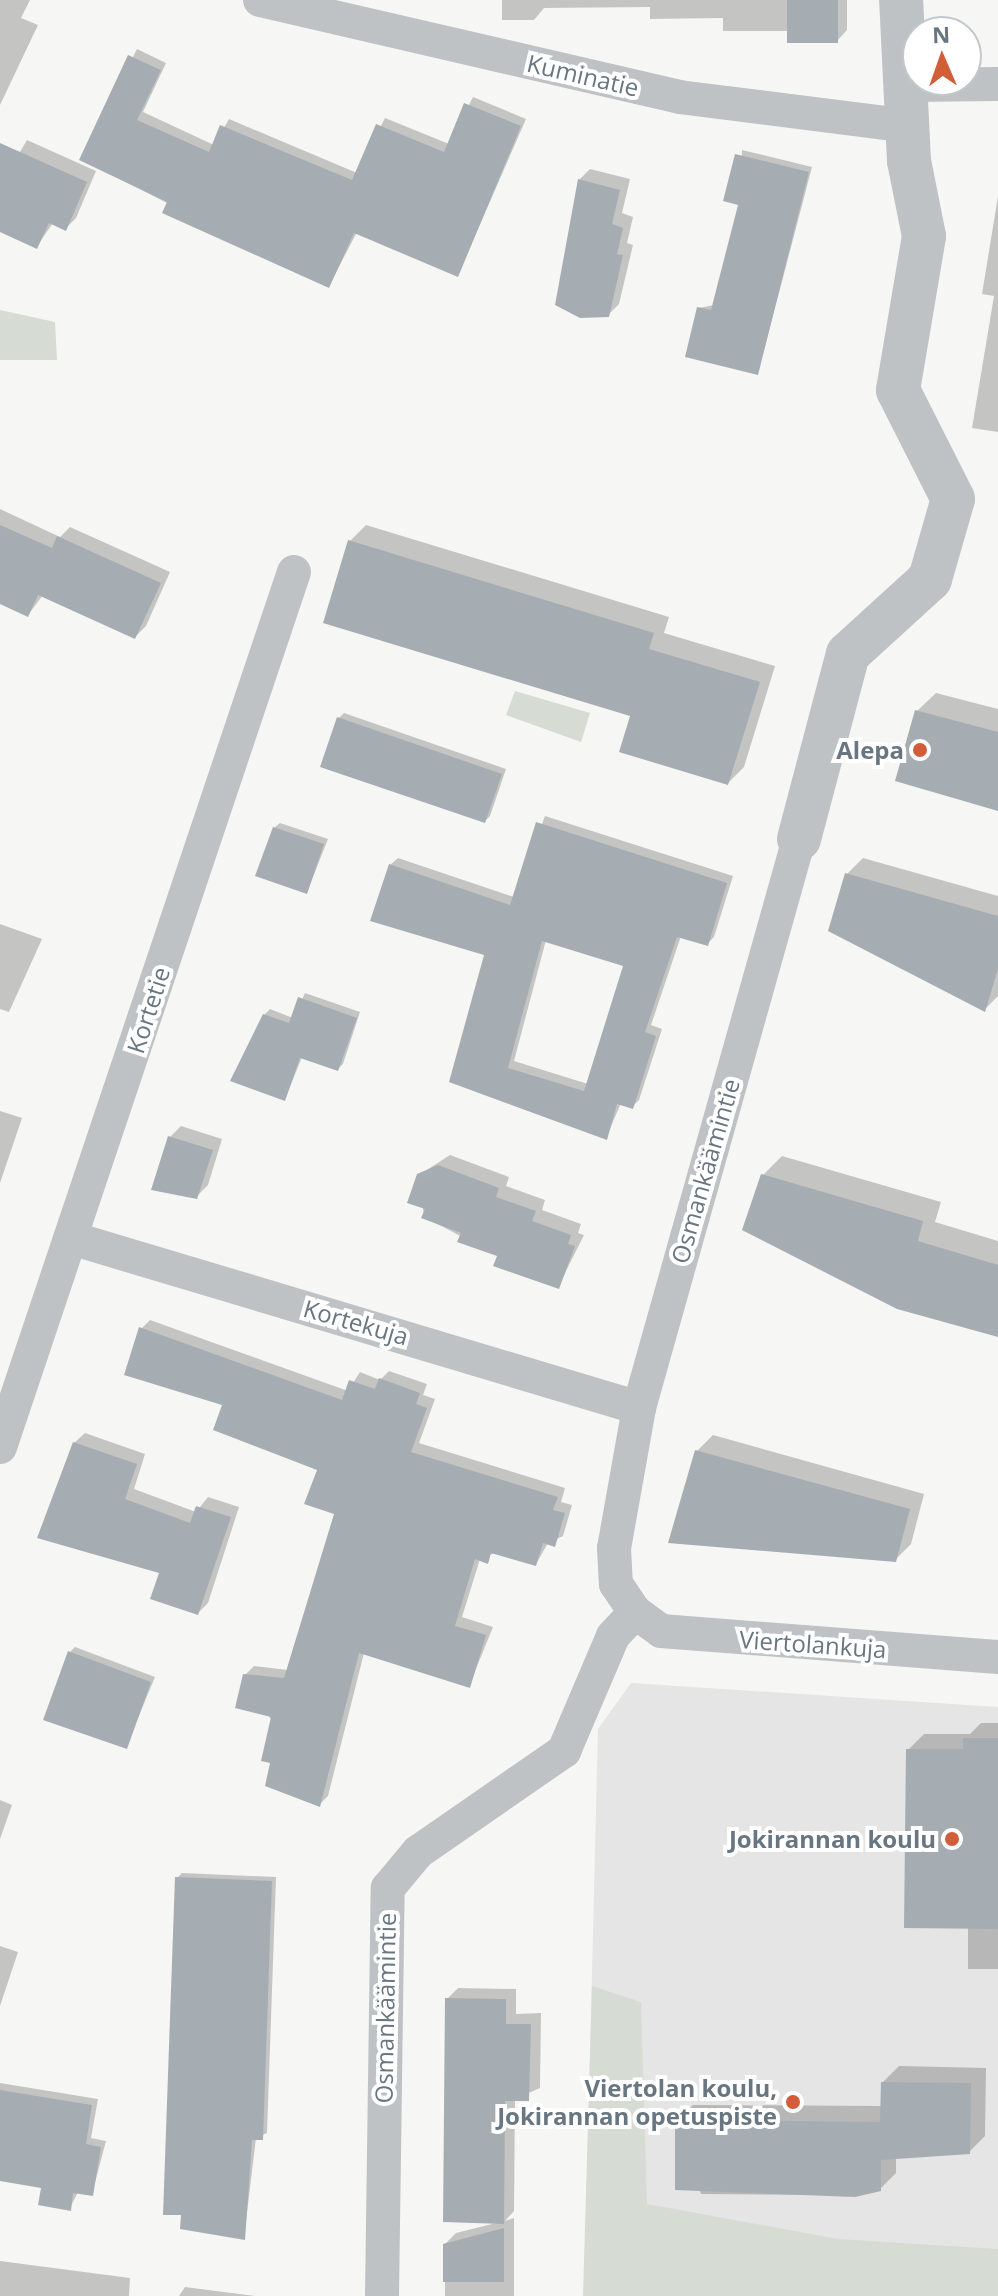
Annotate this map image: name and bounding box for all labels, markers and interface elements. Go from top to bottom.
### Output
north arrow [902,16,982,96]
text: N [932,19,951,49]
street label: Kuminatie [524,48,642,102]
place label: Alepa [836,736,904,764]
marker: Alepa [911,741,929,759]
street label: Kortetie [121,963,175,1057]
street label: Osmankäämintie [665,1075,745,1267]
street label: Kortekuja [300,1293,412,1351]
street label: Viertolankuja [738,1624,888,1664]
place label: Jokirannan koulu [729,1825,936,1853]
marker: Jokirannan koulu [943,1830,961,1848]
street label: Osmankäämintie [369,1912,401,2104]
place label: Viertolan koulu, Jokirannan opetuspiste [497,2074,777,2130]
marker: Viertolan koulu, Jokirannan opetuspiste [784,2093,802,2111]

